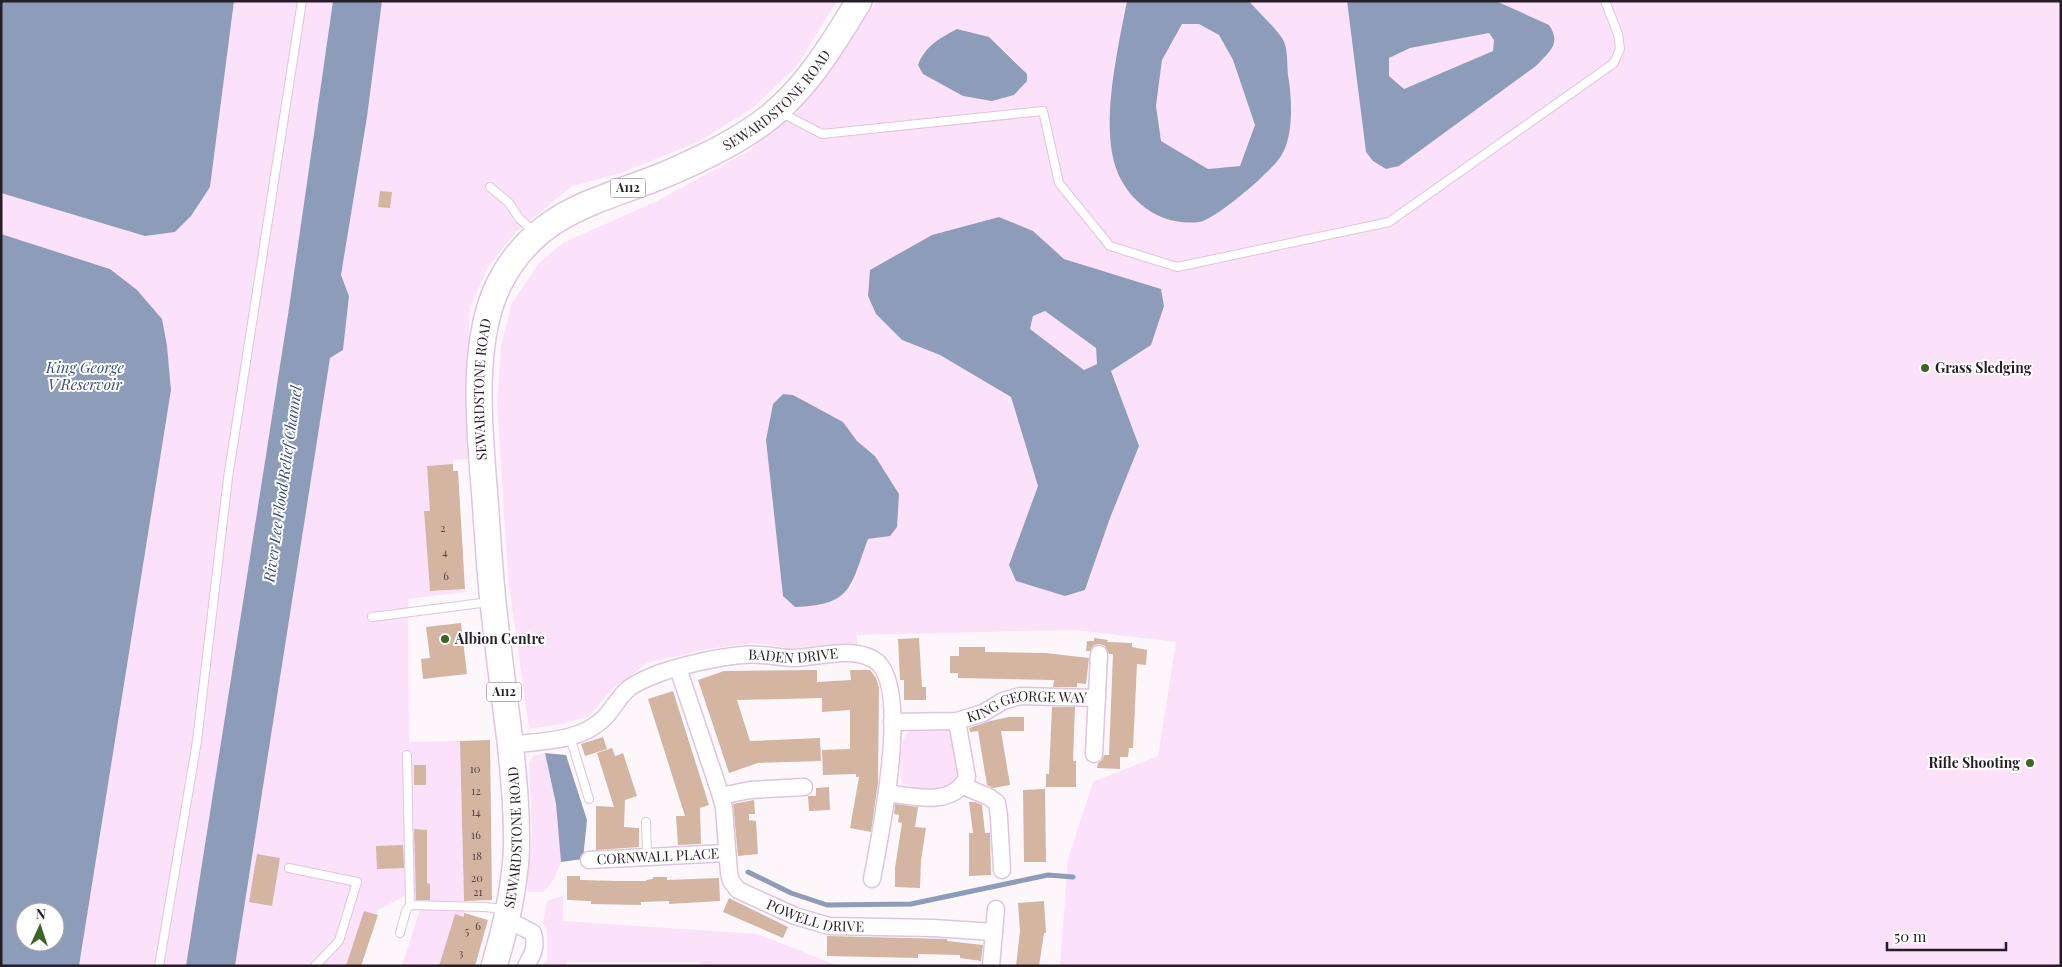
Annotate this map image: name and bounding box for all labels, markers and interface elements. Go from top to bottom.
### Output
street label: SEWARDSTONE ROAD [719,46,835,155]
road number: A112 [610,178,646,198]
street label: SEWARDSTONE ROAD [469,317,495,461]
water label: King George V Reservoir [45,357,124,394]
place label: Grass Sledging [1935,358,2032,377]
marker: Grass Sledging [1919,362,1931,374]
water label: River Lee Flood Relief Channel [258,384,306,584]
house number: 2 [440,520,446,535]
house number: 4 [442,544,448,559]
house number: 6 [443,568,449,583]
place label: Albion Centre [454,629,545,648]
marker: Albion Centre [439,633,451,645]
street label: BADEN DRIVE [748,643,839,667]
road number: A112 [486,682,522,702]
street label: KING GEORGE WAY [964,686,1088,726]
place label: Rifle Shooting [1928,753,2020,772]
marker: Rifle Shooting [2024,757,2036,769]
house number: 10 [470,761,481,776]
street label: SEWARDSTONE ROAD [499,766,526,910]
house number: 12 [471,783,481,798]
house number: 14 [471,804,481,819]
house number: 16 [471,827,481,842]
street label: CORNWALL PLACE [596,843,720,869]
house number: 18 [472,848,482,863]
house number: 20 [471,870,483,885]
house number: 21 [473,884,483,899]
street label: POWELL DRIVE [764,894,864,936]
north arrow [15,902,65,952]
text: N [35,904,46,923]
house number: 6 [475,918,481,933]
scale bar [1887,920,2006,952]
house number: 5 [465,923,470,938]
text: 50 m [1894,926,1927,946]
house number: 3 [459,945,464,960]

